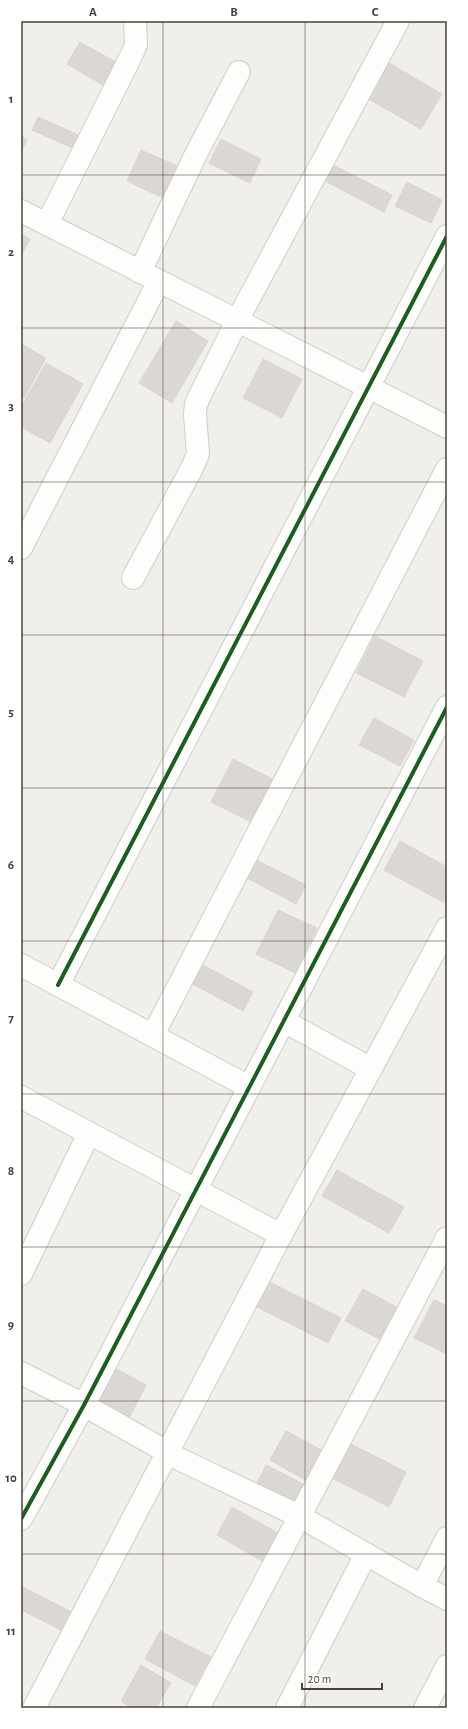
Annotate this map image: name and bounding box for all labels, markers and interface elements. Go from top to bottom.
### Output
text: A [89,6,97,19]
text: B [230,6,238,19]
text: C [372,6,379,19]
text: 1 [9,93,13,106]
text: 2 [8,246,14,259]
text: 3 [8,400,14,413]
text: 4 [8,553,15,566]
text: 5 [8,706,14,719]
text: 6 [8,859,14,872]
text: 7 [8,1012,14,1025]
text: 8 [8,1165,14,1178]
text: 9 [8,1319,14,1332]
text: 10 [5,1472,17,1485]
text: 11 [6,1625,16,1638]
scale bar [302,1665,382,1691]
text: 20 m [308,1673,331,1685]

